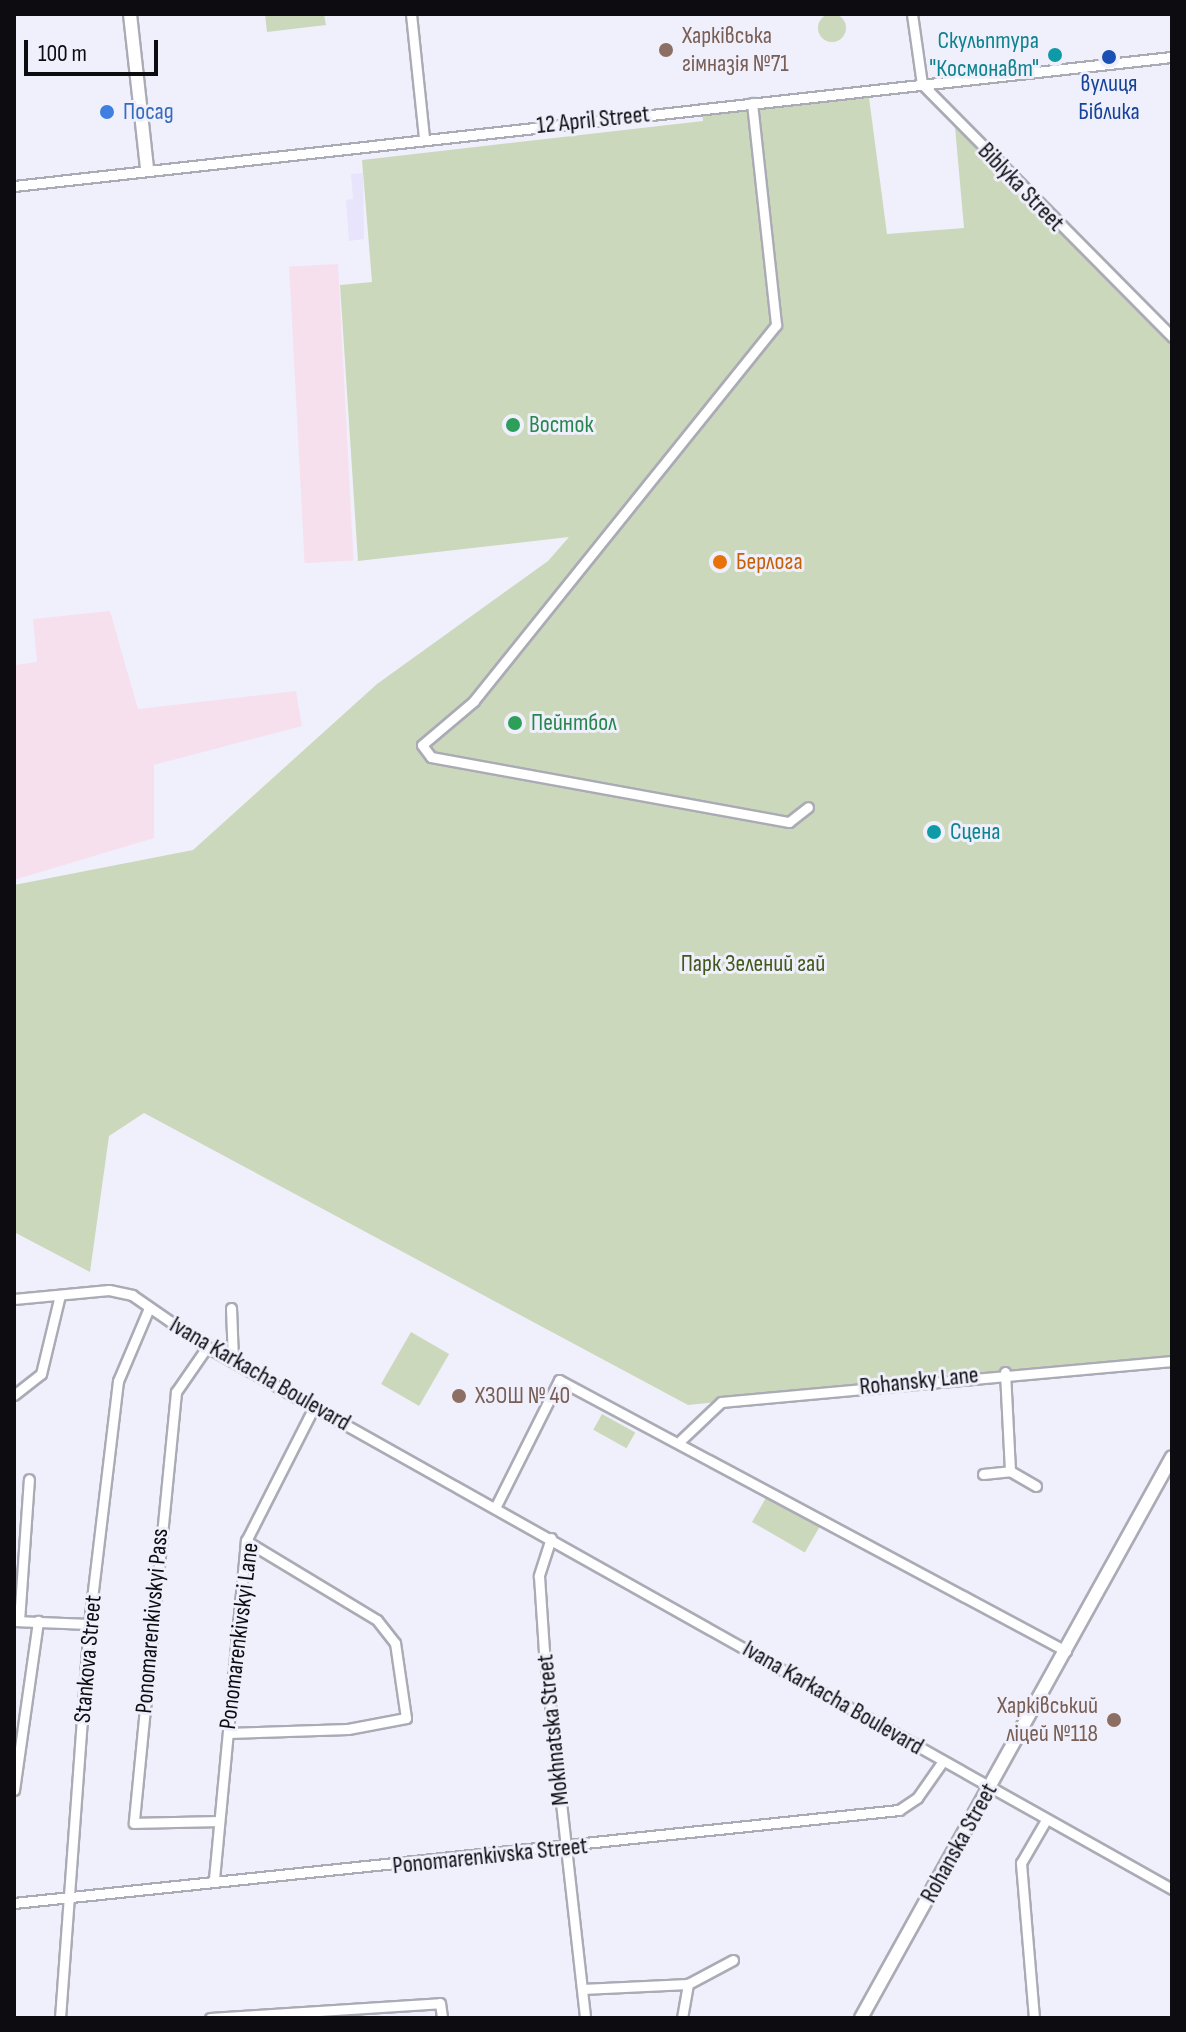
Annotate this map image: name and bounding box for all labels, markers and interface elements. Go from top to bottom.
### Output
place label: Харківська гімназія №71 [682,22,789,78]
scale bar [28,24,162,74]
place label: Скульптура "Космонавт" [929,27,1039,83]
text: 100 m [38,39,87,68]
marker: Харківська гімназія №71 [657,41,675,59]
marker: Скульптура "Космонавт" [1046,46,1064,64]
marker: вулиця Біблика [1100,48,1118,66]
place label: вулиця Біблика [1078,70,1140,126]
place label: Посад [123,98,174,126]
street label: 12 April Street [535,100,651,140]
marker: Посад [98,103,116,121]
street label: Biblyka Street [972,137,1070,237]
place label: Восток [529,411,594,439]
marker: Восток [504,416,522,434]
place label: Берлога [736,548,803,576]
marker: Берлога [711,553,729,571]
place label: Пейнтбол [531,709,617,737]
marker: Пейнтбол [506,714,524,732]
place label: Сцена [950,818,1001,846]
marker: Сцена [925,823,943,841]
park label: Парк Зелений гай [681,950,825,978]
street label: Ivana Karkacha Boulevard [165,1311,355,1437]
street label: Rohansky Lane [858,1360,980,1402]
place label: ХЗОШ № 40 [475,1382,570,1410]
marker: ХЗОШ № 40 [450,1387,468,1405]
street label: Ponomarenkivskyi Pass [130,1527,174,1715]
street label: Ponomarenkivskyi Lane [213,1541,265,1731]
street label: Stankova Street [68,1594,108,1724]
street label: Ivana Karkacha Boulevard [738,1635,928,1761]
street label: Mokhnatska Street [531,1653,575,1807]
place label: Харківський ліцей №118 [997,1692,1098,1748]
marker: Харківський ліцей №118 [1105,1711,1123,1729]
street label: Rohanska Street [914,1778,1004,1908]
street label: Ponomarenkivska Street [391,1831,589,1881]

